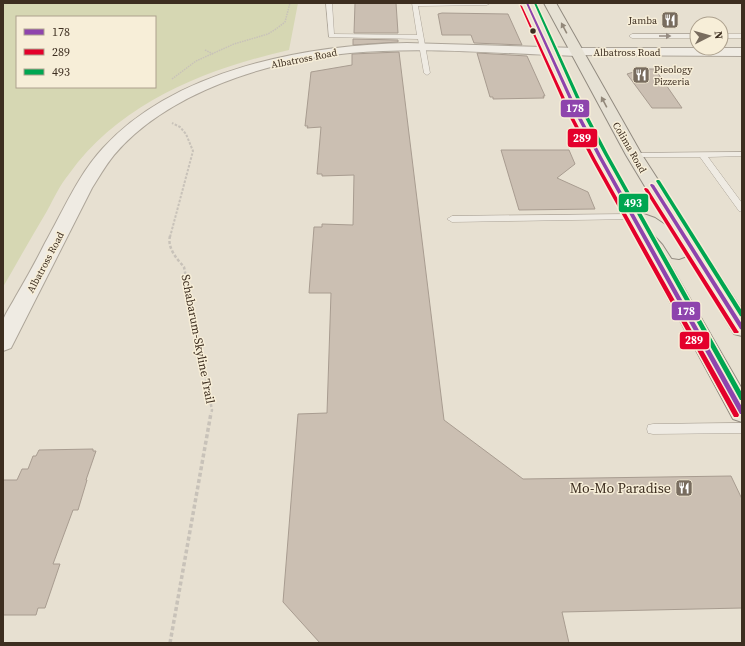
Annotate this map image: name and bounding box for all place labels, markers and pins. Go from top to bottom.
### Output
restaurant icon: Jamba [660,10,680,30]
place label: Jamba [628,14,658,27]
unlabelled marker [528,26,538,36]
place label: Pieology Pizzeria [654,63,693,88]
restaurant icon: Pieology Pizzeria [631,65,651,85]
place label: Mo-Mo Paradise [570,478,671,498]
restaurant icon: Mo-Mo Paradise [674,478,694,498]

